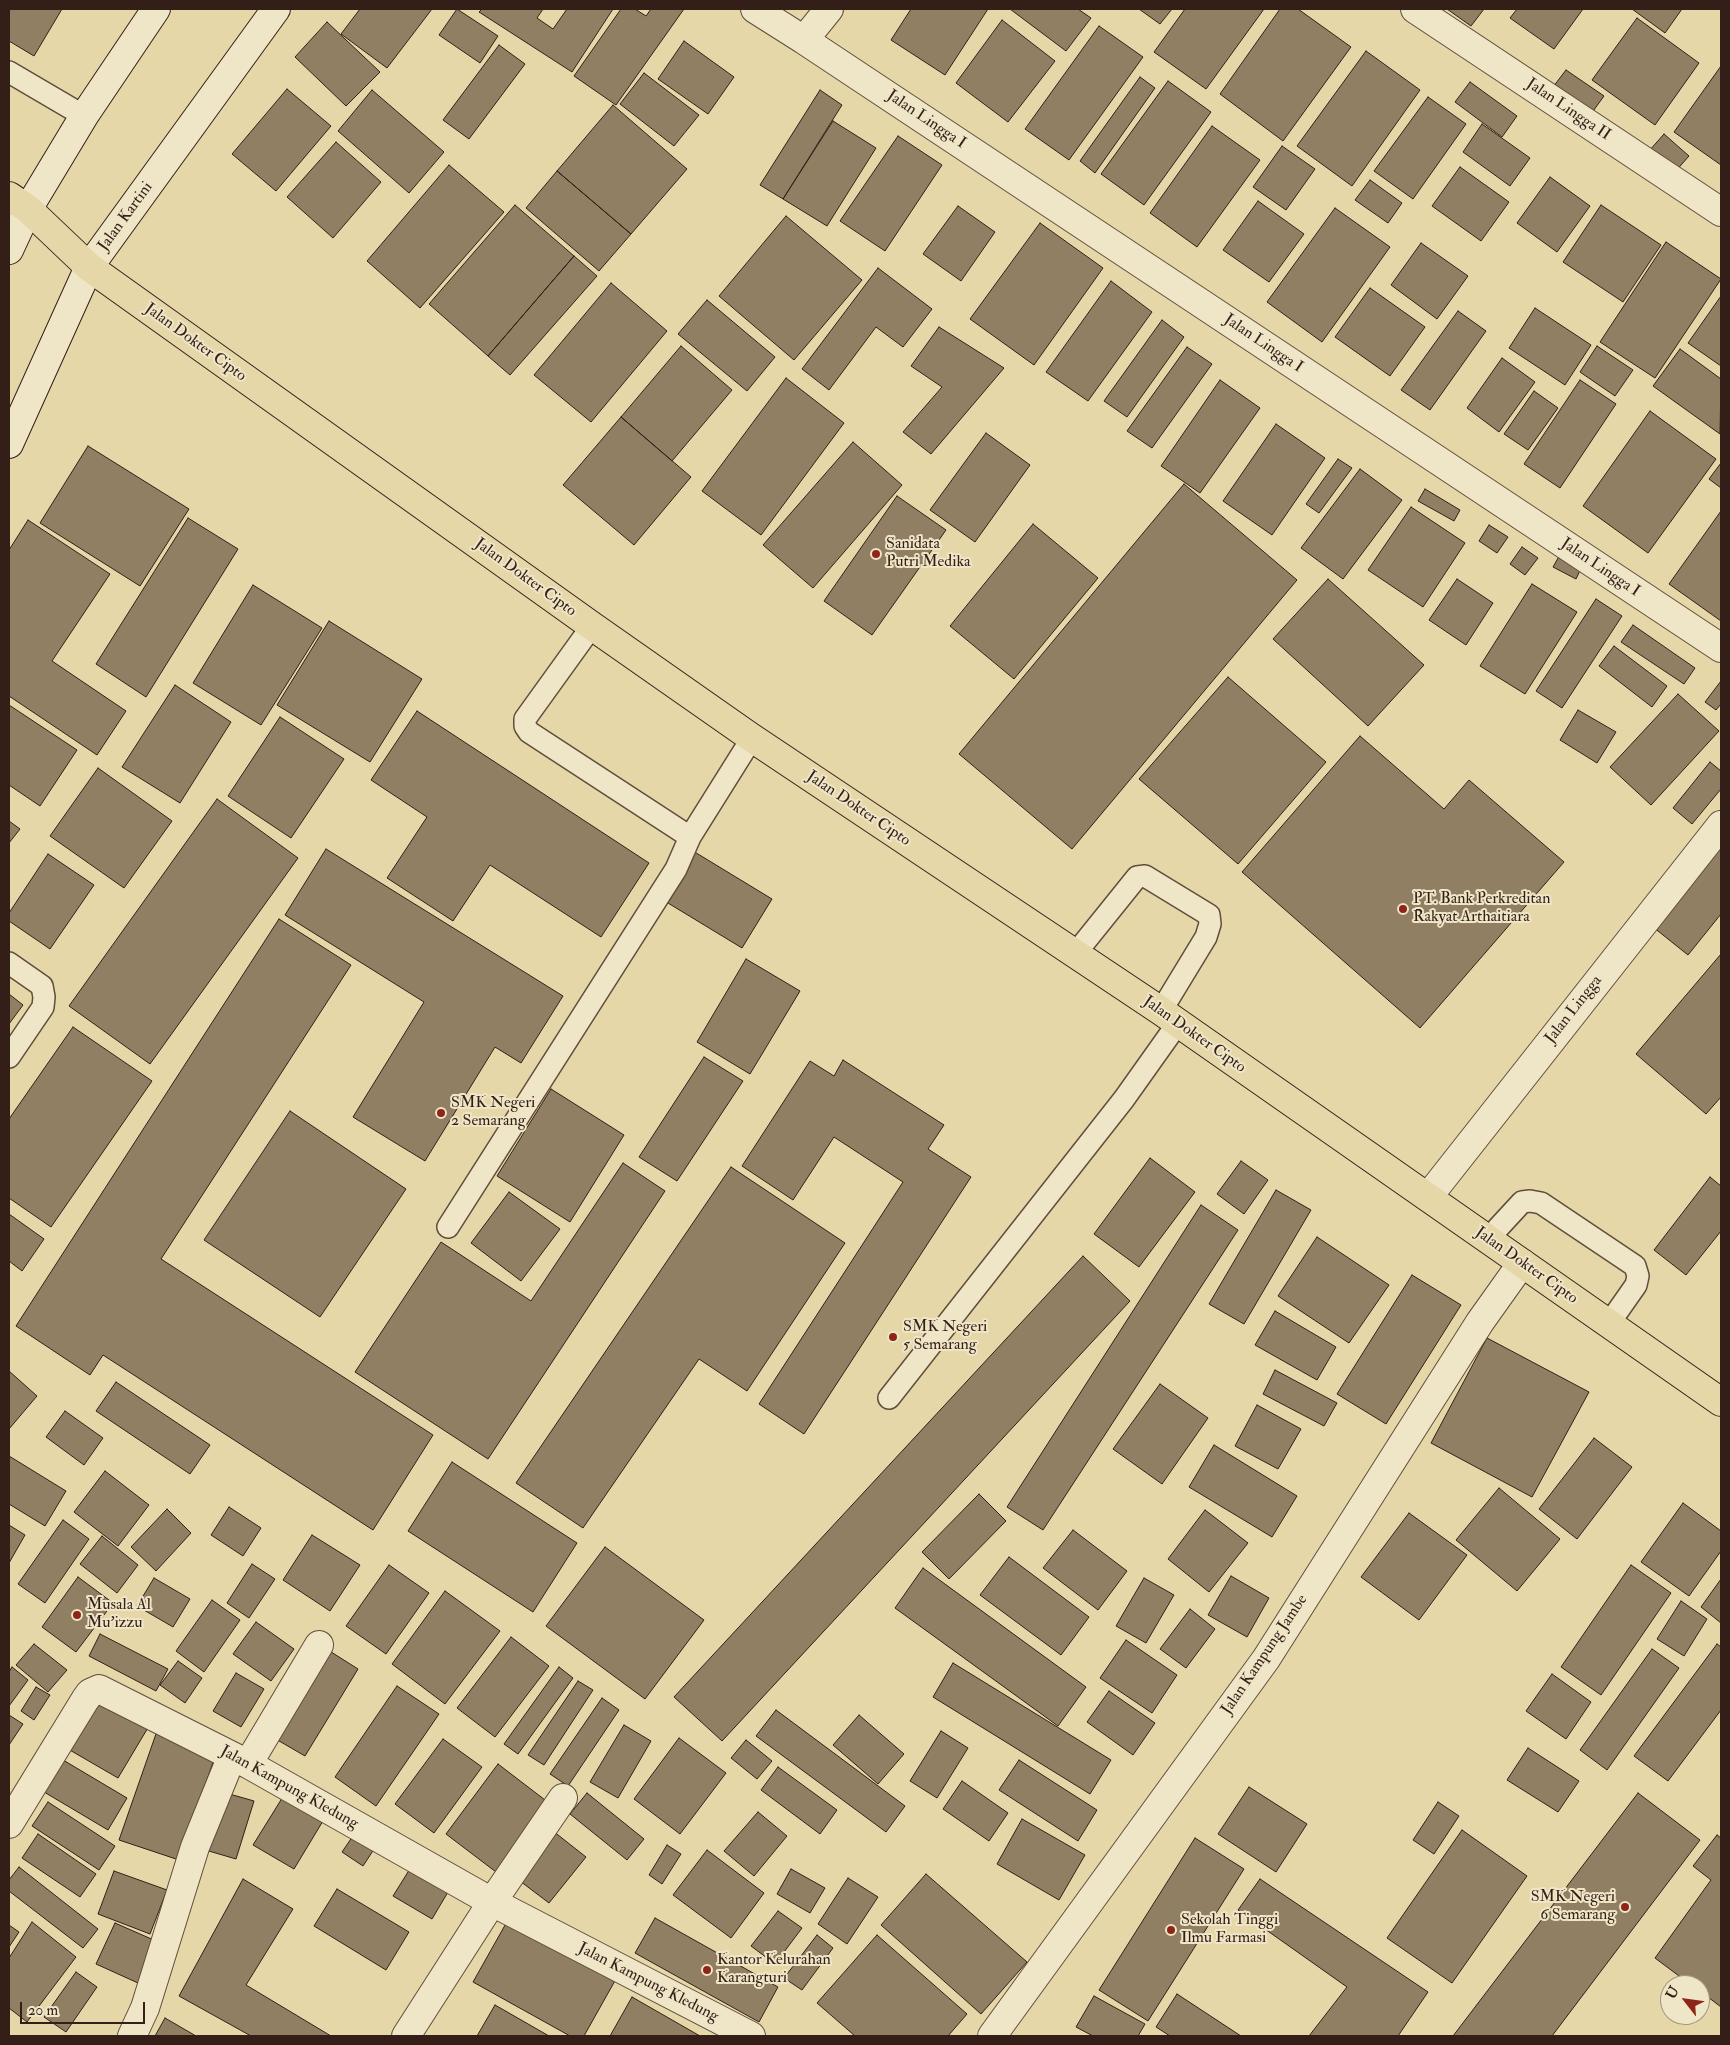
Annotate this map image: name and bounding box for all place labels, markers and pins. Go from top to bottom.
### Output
place label: Sanidata Putri Medika [886,535,970,573]
marker: Sanidata Putri Medika [870,548,882,560]
place label: PT. Bank Perkreditan Rakyat Arthaitiara [1413,890,1550,928]
marker: PT. Bank Perkreditan Rakyat Arthaitiara [1397,903,1409,915]
place label: SMK Negeri 2 Semarang [451,1094,535,1132]
marker: SMK Negeri 2 Semarang [435,1107,447,1119]
place label: SMK Negeri 5 Semarang [903,1318,987,1356]
marker: SMK Negeri 5 Semarang [887,1331,899,1343]
place label: Musala Al Mu'izzu [87,1596,151,1634]
marker: Musala Al Mu'izzu [71,1609,83,1621]
place label: SMK Negeri 6 Semarang [1531,1888,1615,1926]
marker: SMK Negeri 6 Semarang [1619,1901,1631,1913]
place label: Sekolah Tinggi Ilmu Farmasi [1181,1911,1278,1949]
marker: Sekolah Tinggi Ilmu Farmasi [1165,1924,1177,1936]
place label: Kantor Kelurahan Karangturi [717,1951,831,1989]
marker: Kantor Kelurahan Karangturi [701,1964,713,1976]

